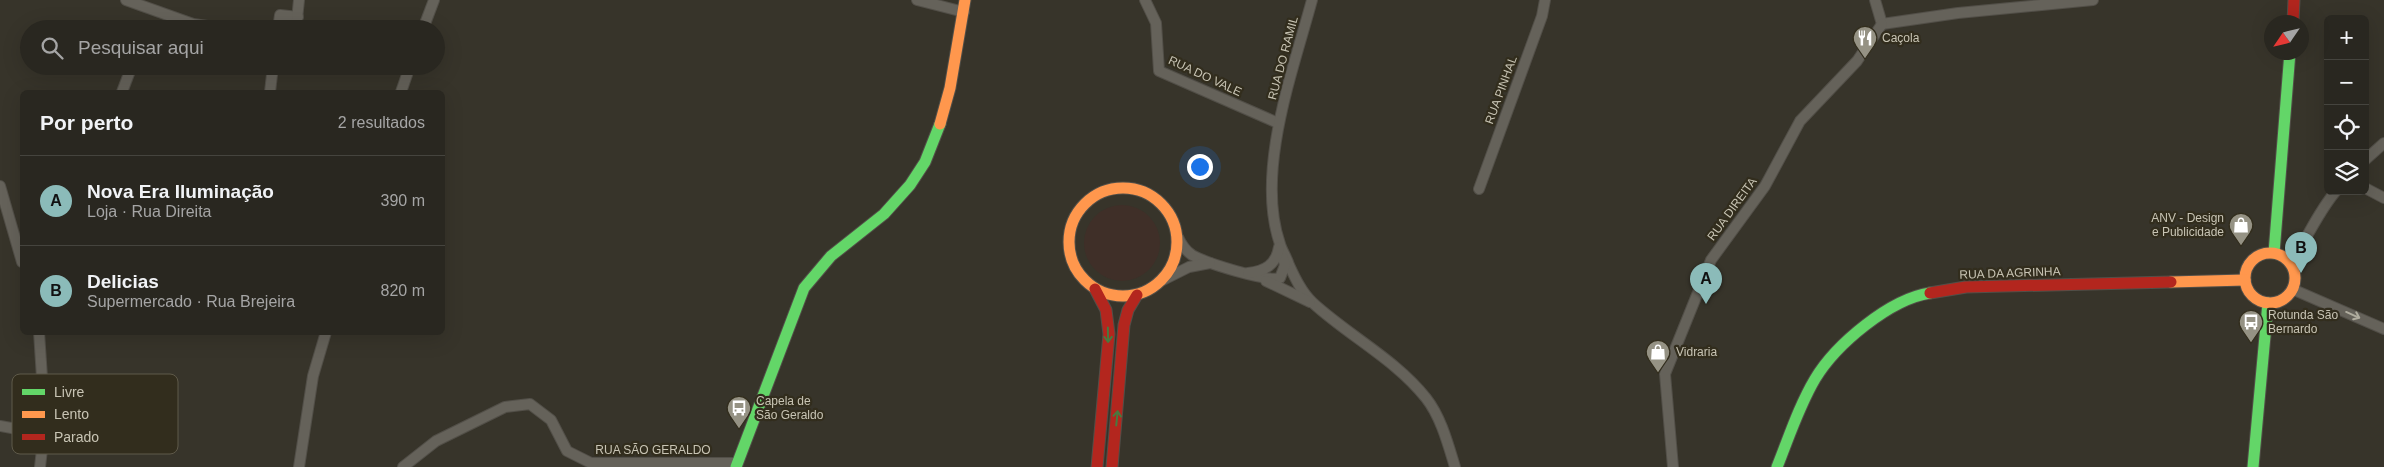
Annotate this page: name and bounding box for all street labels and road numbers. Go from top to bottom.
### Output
street label: RUA DO RAMIL [1265,14,1301,101]
street label: RUA DO VALE [1166,53,1244,99]
street label: RUA PINHAL [1482,54,1520,126]
street label: RUA DIREITA [1704,175,1760,243]
street label: RUA DA AGRINHA [1959,264,2061,282]
street label: RUA SÃO GERALDO [595,443,711,457]

